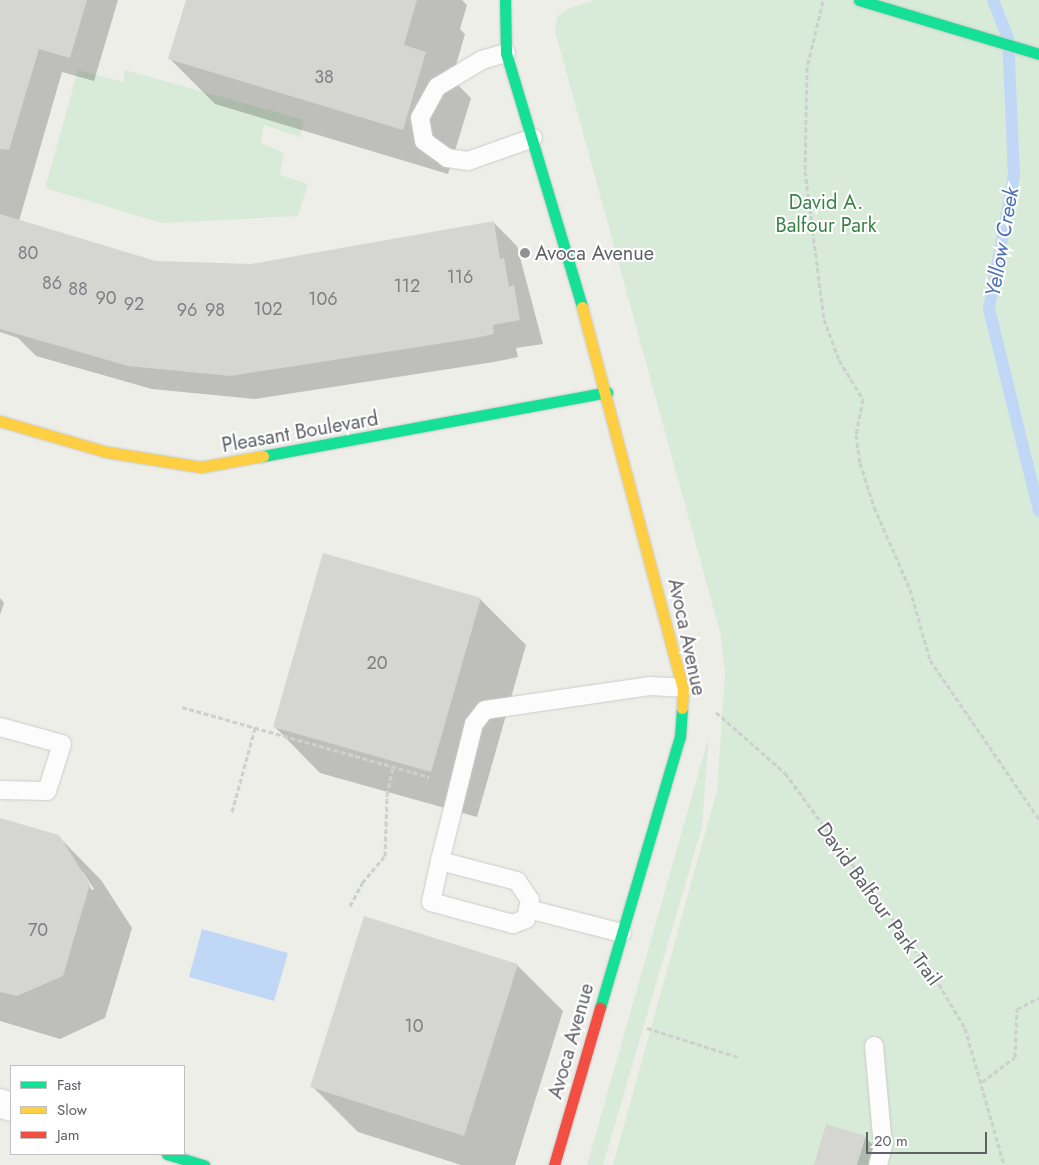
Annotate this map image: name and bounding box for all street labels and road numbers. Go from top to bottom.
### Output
street label: Pleasant Boulevard [220,406,380,458]
street label: Avoca Avenue [663,576,711,698]
street label: David Balfour Park Trail [812,818,946,990]
street label: Avoca Avenue [543,980,599,1102]

